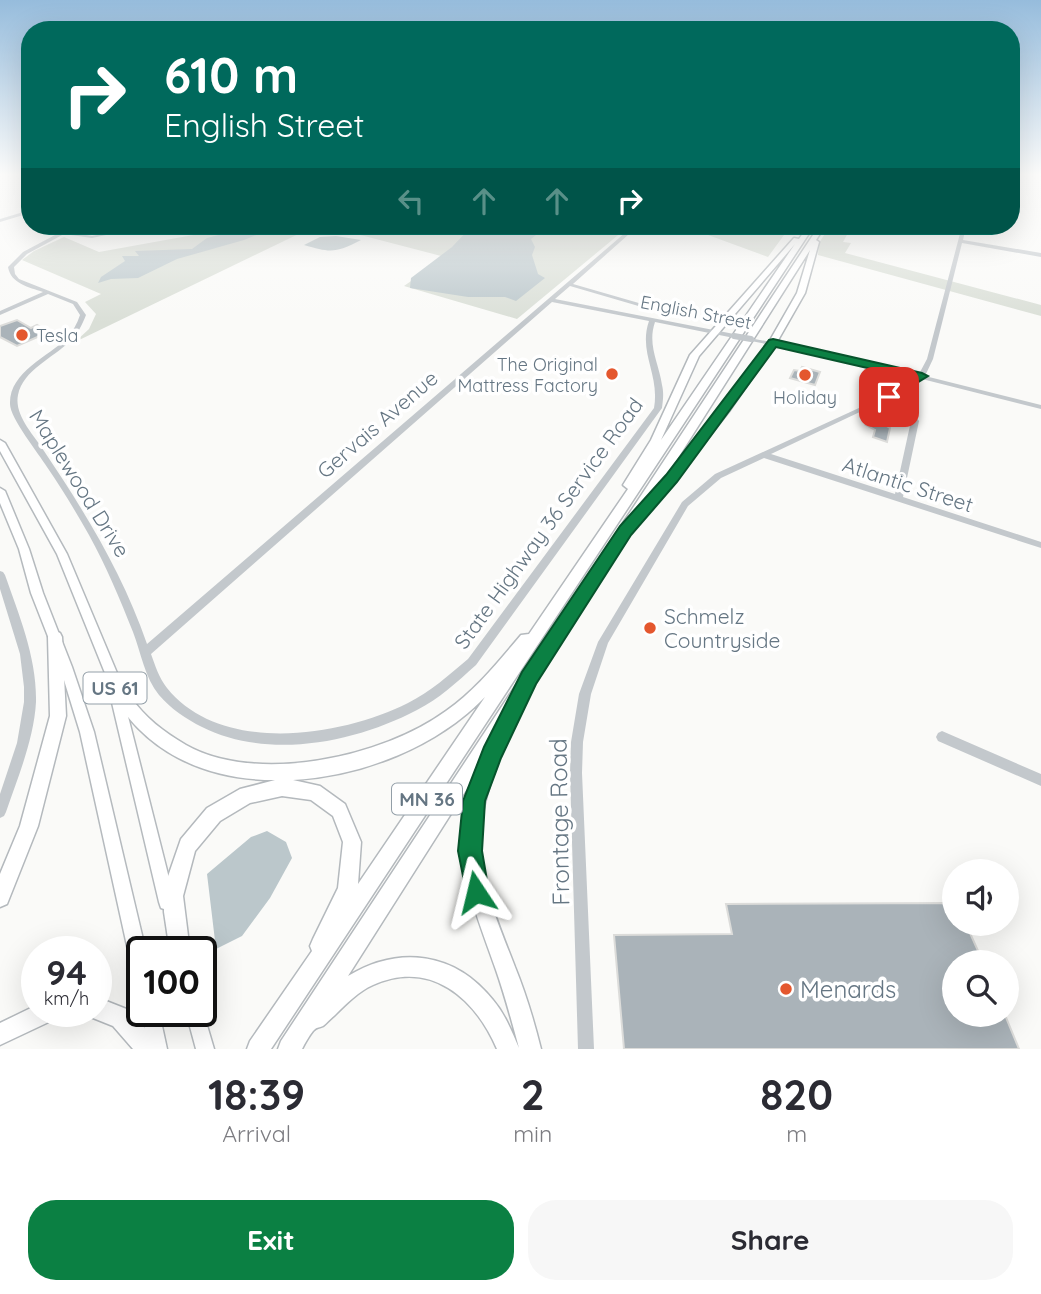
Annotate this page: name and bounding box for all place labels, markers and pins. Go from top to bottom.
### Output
place label: Tesla [36,324,78,347]
marker: Tesla [14,327,30,343]
place label: The Original Mattress Factory [457,353,598,397]
marker: The Original Mattress Factory [604,366,620,382]
marker: Holiday [797,367,813,383]
pin [859,367,919,427]
place label: Holiday [773,386,837,409]
place label: Schmelz Countryside [664,603,780,653]
marker: Schmelz Countryside [642,620,658,636]
place label: Menards [800,974,896,1004]
marker: Menards [778,981,794,997]

